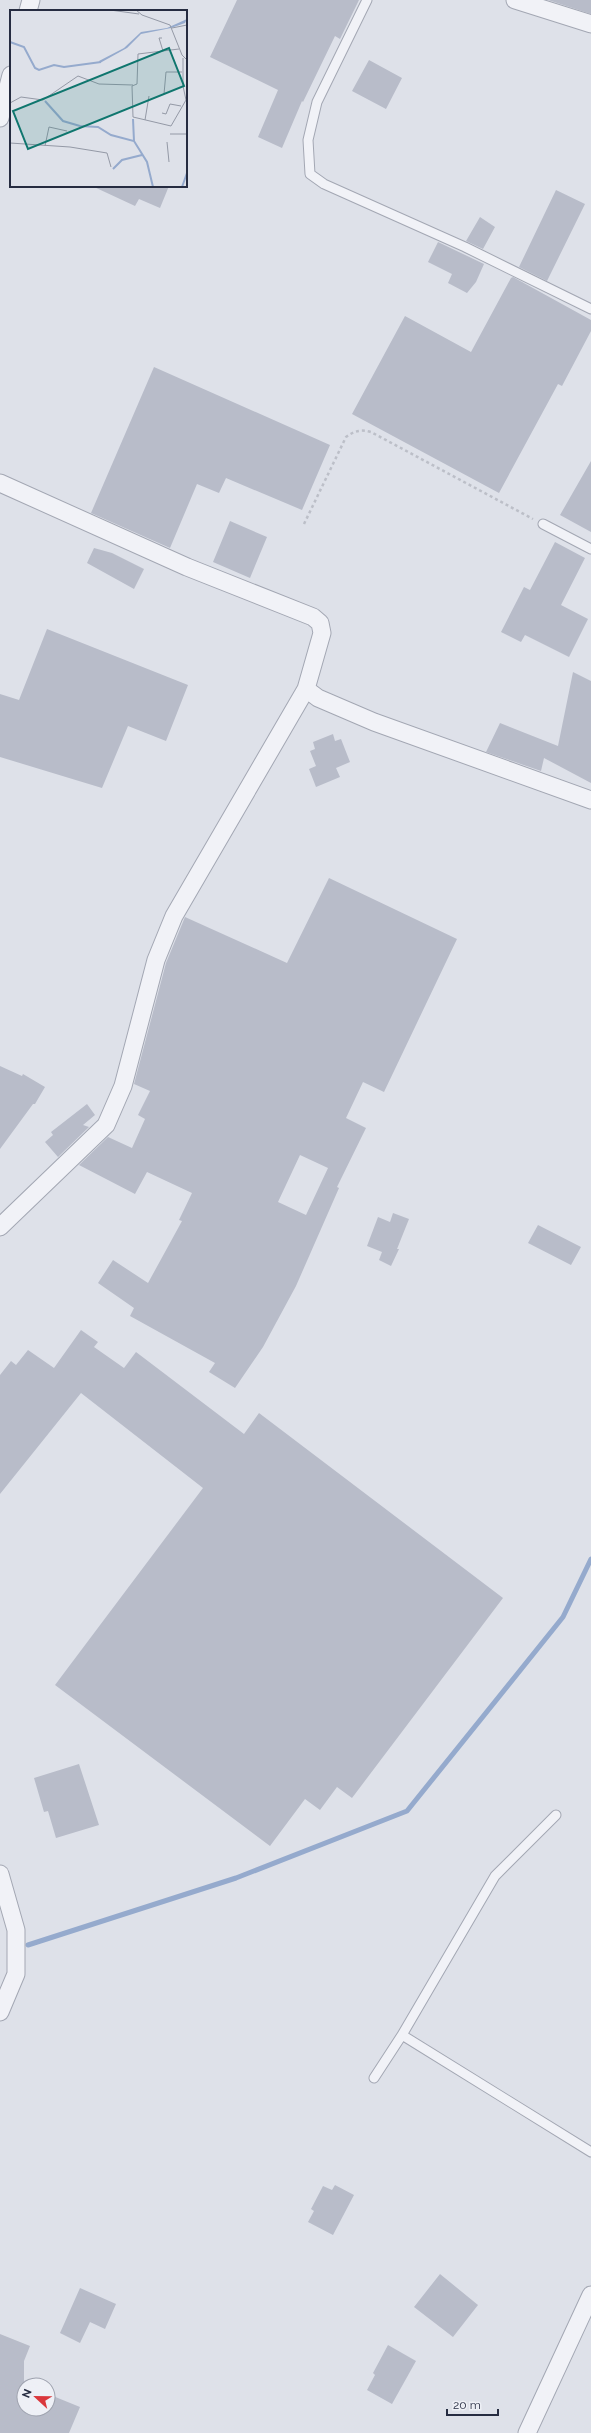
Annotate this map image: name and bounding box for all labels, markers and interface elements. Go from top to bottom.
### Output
inset map [10,10,187,187]
north arrow [16,2377,56,2417]
text: N [20,2387,35,2400]
scale bar [447,2391,498,2417]
text: 20 m [453,2398,481,2412]

